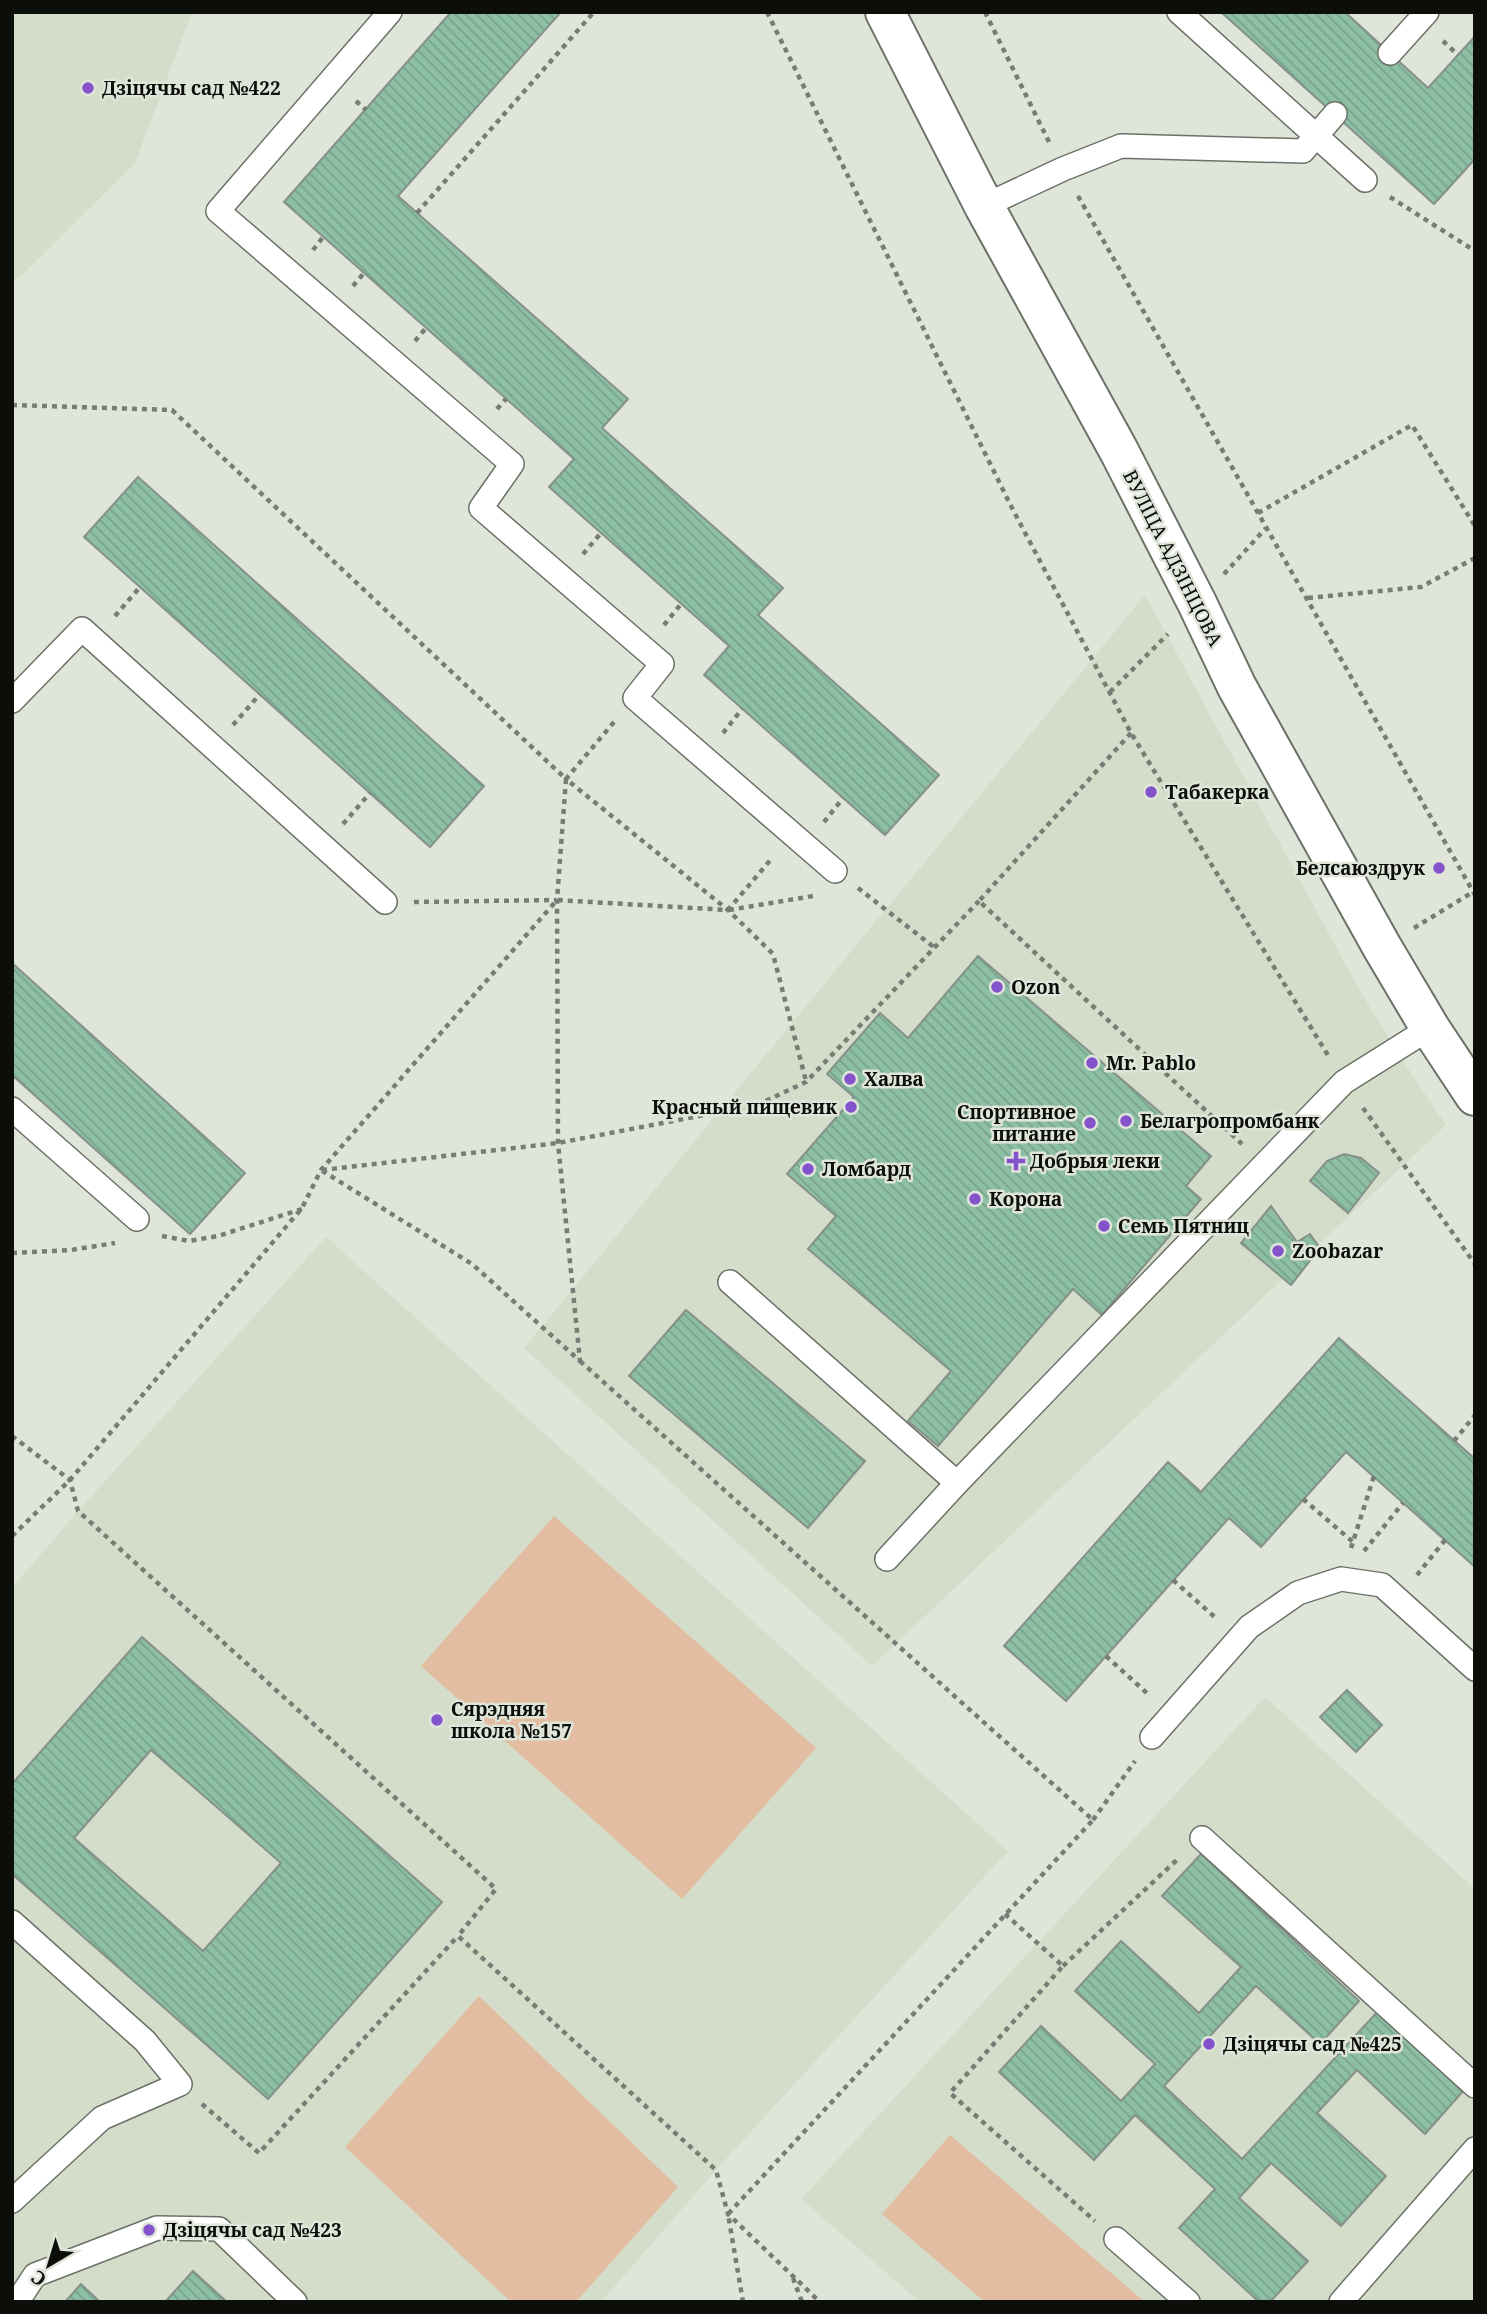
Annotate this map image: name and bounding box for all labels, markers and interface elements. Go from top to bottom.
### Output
place label: Дзіцячы сад №422 [102,75,281,101]
marker: Дзіцячы сад №422 [80,80,96,96]
street label: ВУЛІЦА АДЗІНЦОВА [1117,465,1229,651]
place label: Табакерка [1165,779,1270,805]
marker: Табакерка [1143,784,1159,800]
place label: Белсаюздрук [1296,855,1425,881]
marker: Белсаюздрук [1431,860,1447,876]
place label: Ozon [1011,974,1061,1000]
marker: Ozon [989,979,1005,995]
place label: Mr. Pablo [1106,1050,1196,1076]
marker: Mr. Pablo [1084,1055,1100,1071]
place label: Халва [864,1066,924,1092]
marker: Халва [842,1071,858,1087]
place label: Красный пищевик [652,1094,837,1120]
marker: Красный пищевик [843,1099,859,1115]
place label: Спортивное питание [957,1099,1076,1147]
place label: Белагропромбанк [1140,1108,1319,1134]
marker: Белагропромбанк [1118,1113,1134,1129]
marker: Спортивное питание [1082,1115,1098,1131]
place label: Добрыя леки [1030,1148,1160,1174]
marker: Добрыя леки [1008,1153,1024,1169]
place label: Ломбард [822,1156,911,1182]
marker: Ломбард [800,1161,816,1177]
place label: Корона [989,1186,1062,1212]
marker: Корона [967,1191,983,1207]
place label: Семь Пятниц [1118,1213,1249,1239]
marker: Семь Пятниц [1096,1218,1112,1234]
place label: Zoobazar [1292,1238,1383,1264]
marker: Zoobazar [1270,1243,1286,1259]
place label: Сярэдняя школа №157 [451,1696,572,1744]
marker: Сярэдняя школа №157 [429,1712,445,1728]
place label: Дзіцячы сад №425 [1223,2031,1402,2057]
marker: Дзіцячы сад №425 [1201,2036,1217,2052]
place label: Дзіцячы сад №423 [163,2217,342,2243]
marker: Дзіцячы сад №423 [141,2222,157,2238]
north arrow [14,2230,84,2300]
text: С [26,2264,51,2292]

